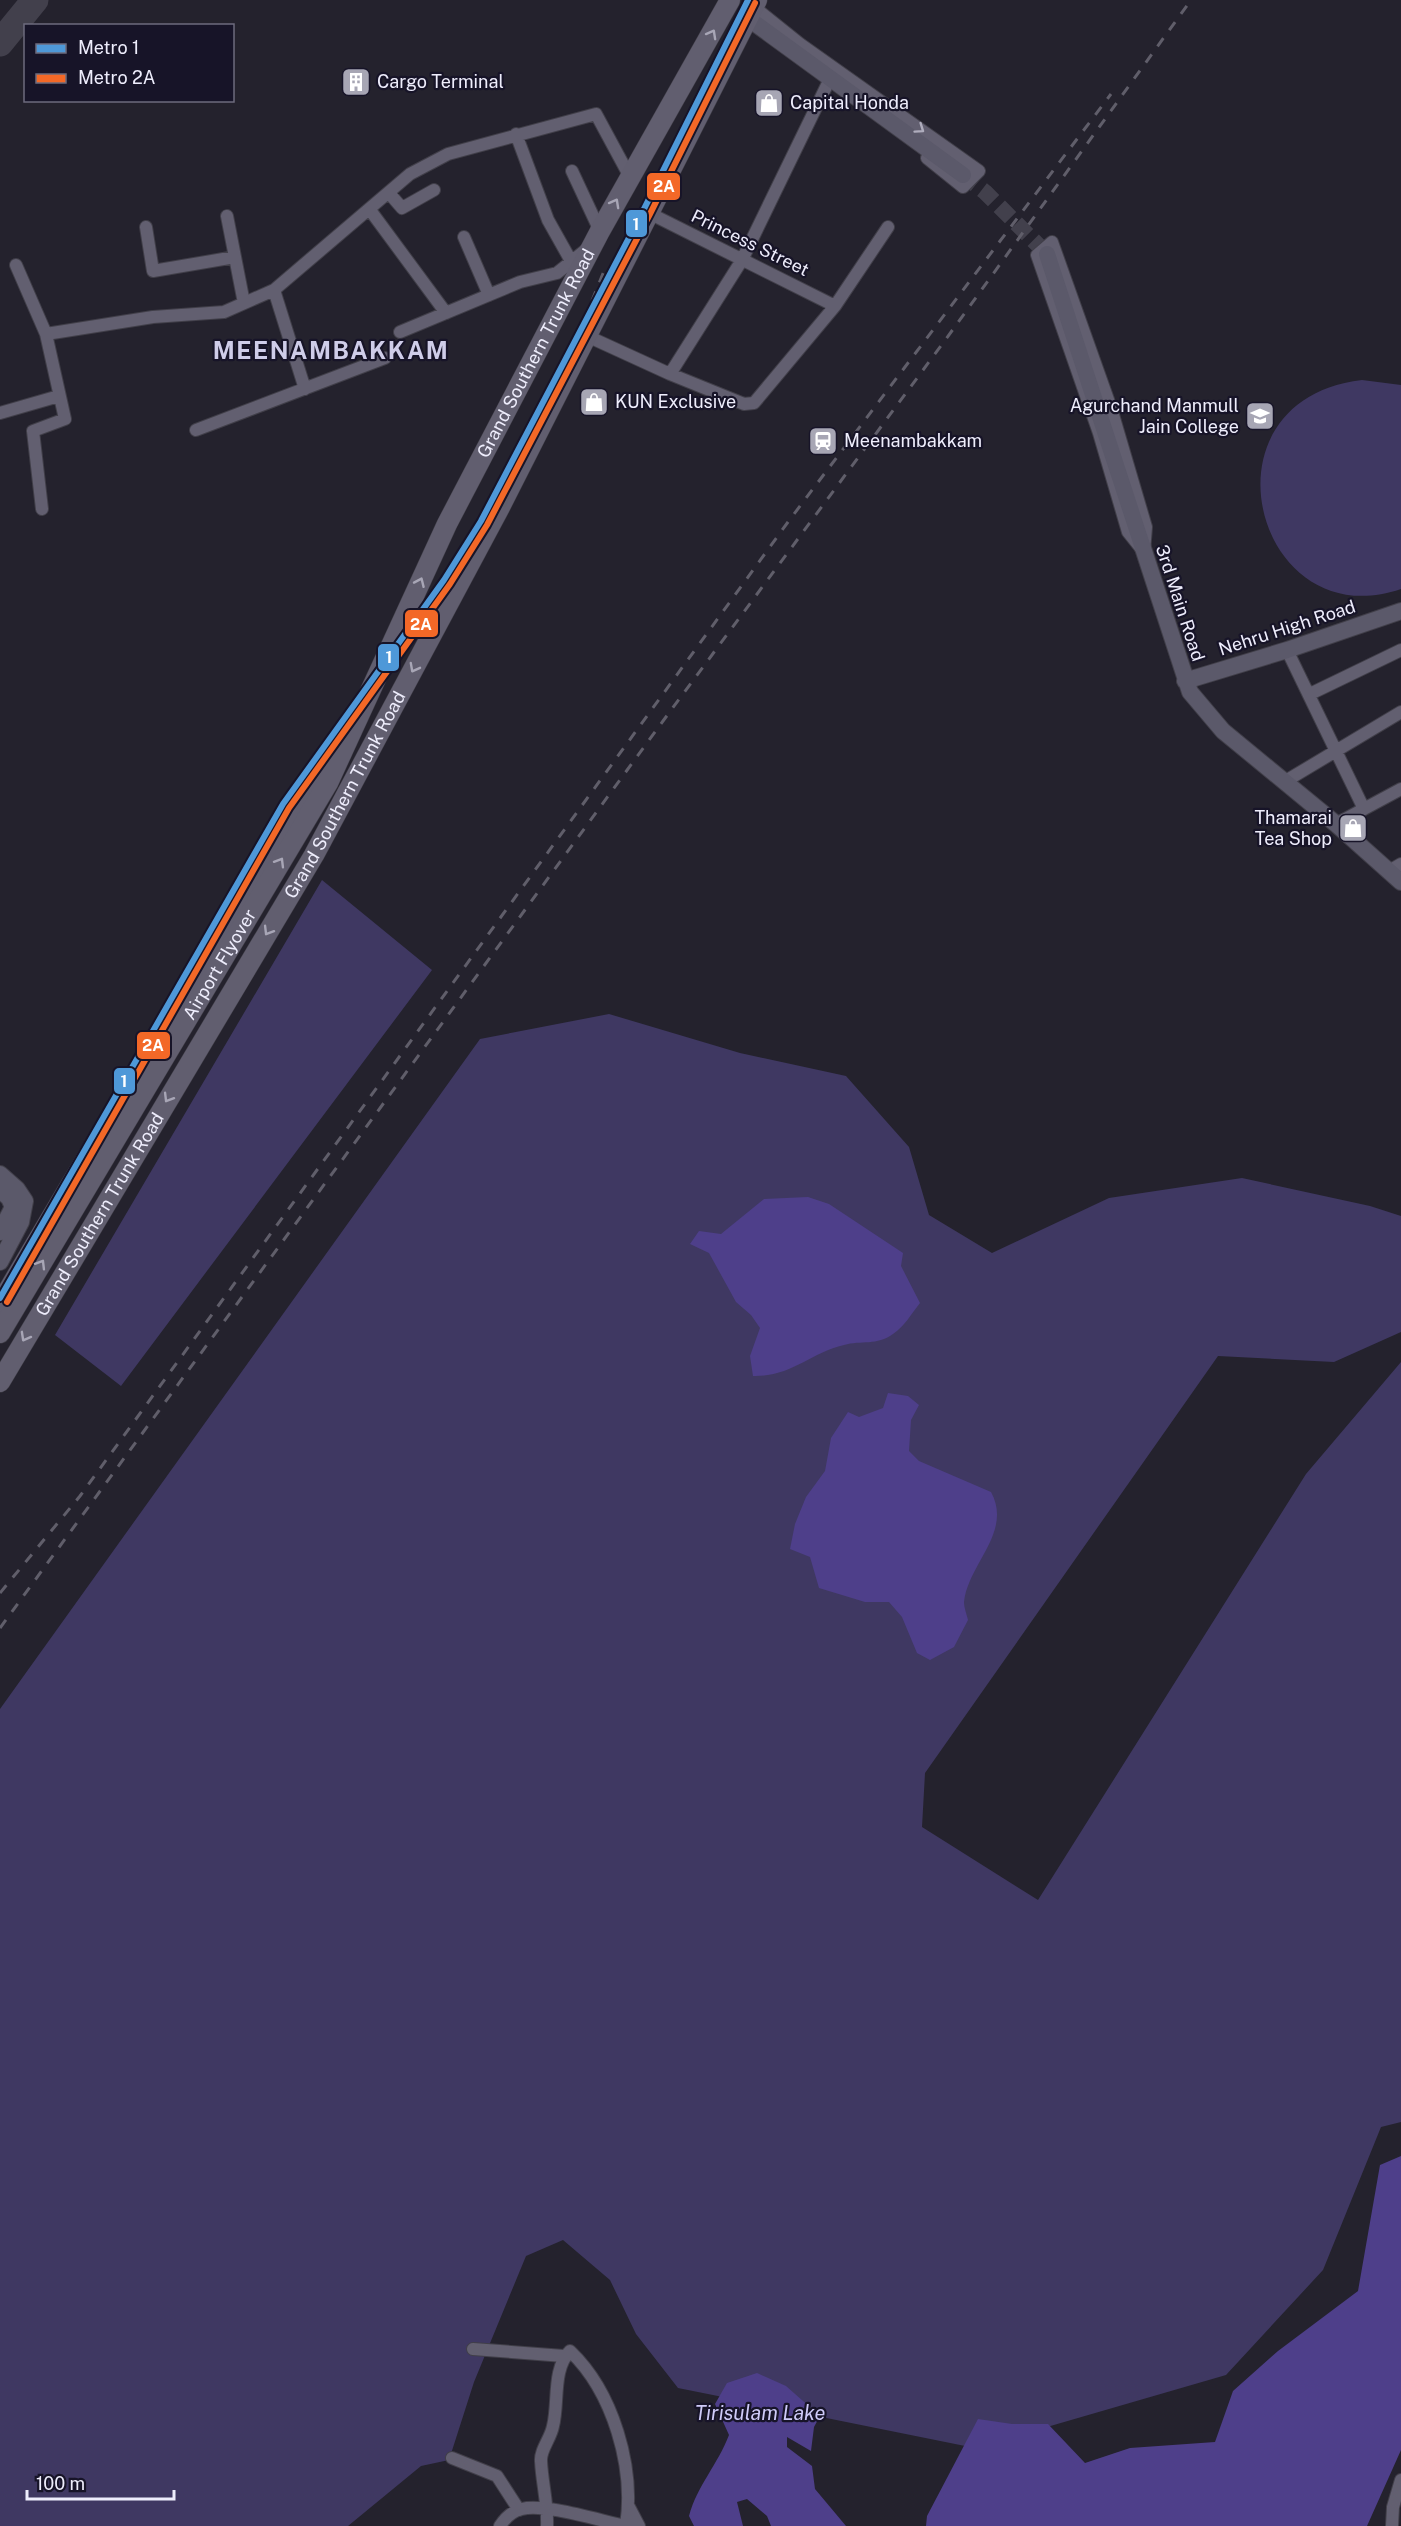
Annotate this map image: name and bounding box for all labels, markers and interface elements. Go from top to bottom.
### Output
legend [24,24,234,102]
one-way arrow [705,30,716,40]
text: Metro 1 [78,37,139,58]
building icon: Cargo Terminal [340,66,372,98]
text: Metro 2A [78,67,156,88]
place label: Cargo Terminal [377,71,504,92]
shop icon: Capital Honda [753,87,785,119]
place label: Capital Honda [790,92,909,113]
one-way arrow [913,122,924,133]
line badge: 2A [646,172,681,201]
text: 2A [653,177,675,196]
one-way arrow [608,199,620,210]
street label: Princess Street [688,205,813,280]
line badge: 1 [625,209,648,238]
text: 1 [633,215,639,234]
street label: Grand Southern Trunk Road [473,245,599,461]
district label: MEENAMBAKKAM [213,336,449,364]
shop icon: KUN Exclusive [578,386,610,418]
place label: KUN Exclusive [615,391,736,412]
place label: Agurchand Manmull Jain College [1070,395,1239,437]
school or university icon: Agurchand Manmull Jain College [1244,400,1276,432]
station icon: Meenambakkam [807,425,839,457]
place label: Meenambakkam [844,430,982,451]
street label: 3rd Main Road [1152,542,1209,664]
one-way arrow [413,578,425,589]
street label: Nehru High Road [1216,595,1358,660]
line badge: 2A [404,609,439,638]
text: 2A [410,615,432,634]
line badge: 1 [377,643,400,672]
text: 1 [386,648,392,667]
one-way arrow [409,662,421,673]
street label: Grand Southern Trunk Road [280,688,410,902]
place label: Thamarai Tea Shop [1254,807,1332,849]
shop icon: Thamarai Tea Shop [1337,812,1369,844]
one-way arrow [273,858,285,868]
street label: Airport Flyover [178,905,260,1023]
one-way arrow [264,925,276,935]
line badge: 2A [136,1031,171,1060]
text: 2A [142,1036,164,1055]
line badge: 1 [113,1067,136,1095]
text: 1 [121,1072,127,1091]
one-way arrow [163,1092,175,1102]
street label: Grand Southern Trunk Road [31,1109,168,1320]
one-way arrow [33,1260,45,1270]
one-way arrow [21,1331,32,1342]
water label: Tirisulam Lake [695,2401,825,2425]
scale bar [27,2463,174,2501]
text: 100 m [36,2473,85,2494]

